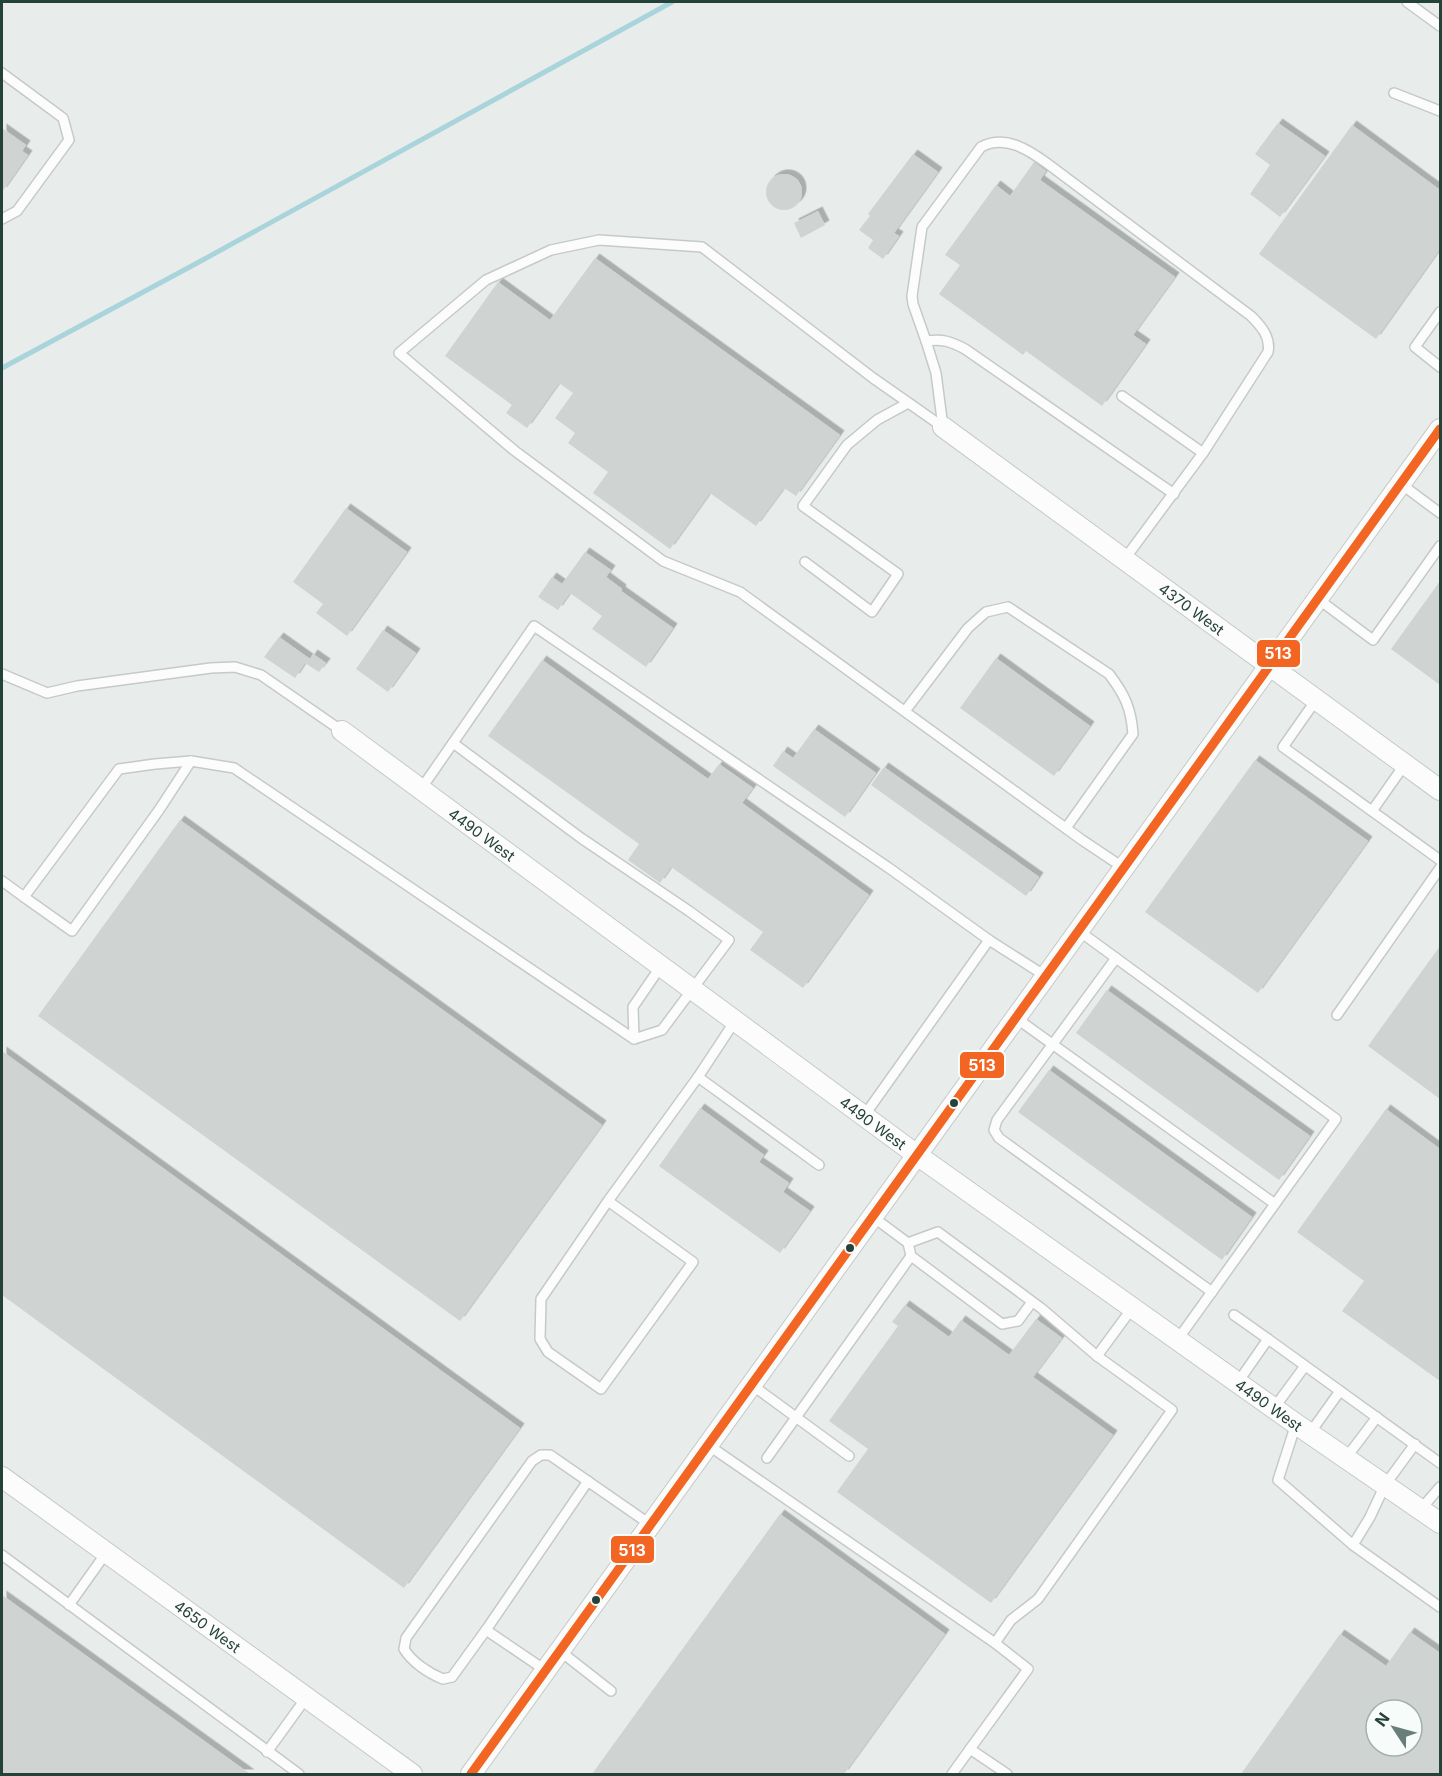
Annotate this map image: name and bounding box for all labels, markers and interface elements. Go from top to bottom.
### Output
street label: 4370 West [1155,578,1228,639]
line badge: 513 [1256,639,1301,668]
text: 513 [1264,643,1292,663]
street label: 4490 West [445,803,519,865]
line badge: 513 [959,1051,1005,1079]
text: 513 [968,1055,996,1075]
street label: 4490 West [836,1092,910,1154]
unlabelled marker [948,1097,960,1109]
unlabelled marker [844,1242,856,1254]
street label: 4490 West [1232,1374,1306,1435]
line badge: 513 [610,1535,655,1564]
text: 513 [618,1540,646,1560]
unlabelled marker [590,1594,602,1606]
street label: 4650 West [171,1596,245,1656]
north arrow [1364,1698,1424,1758]
text: N [1370,1708,1394,1730]

